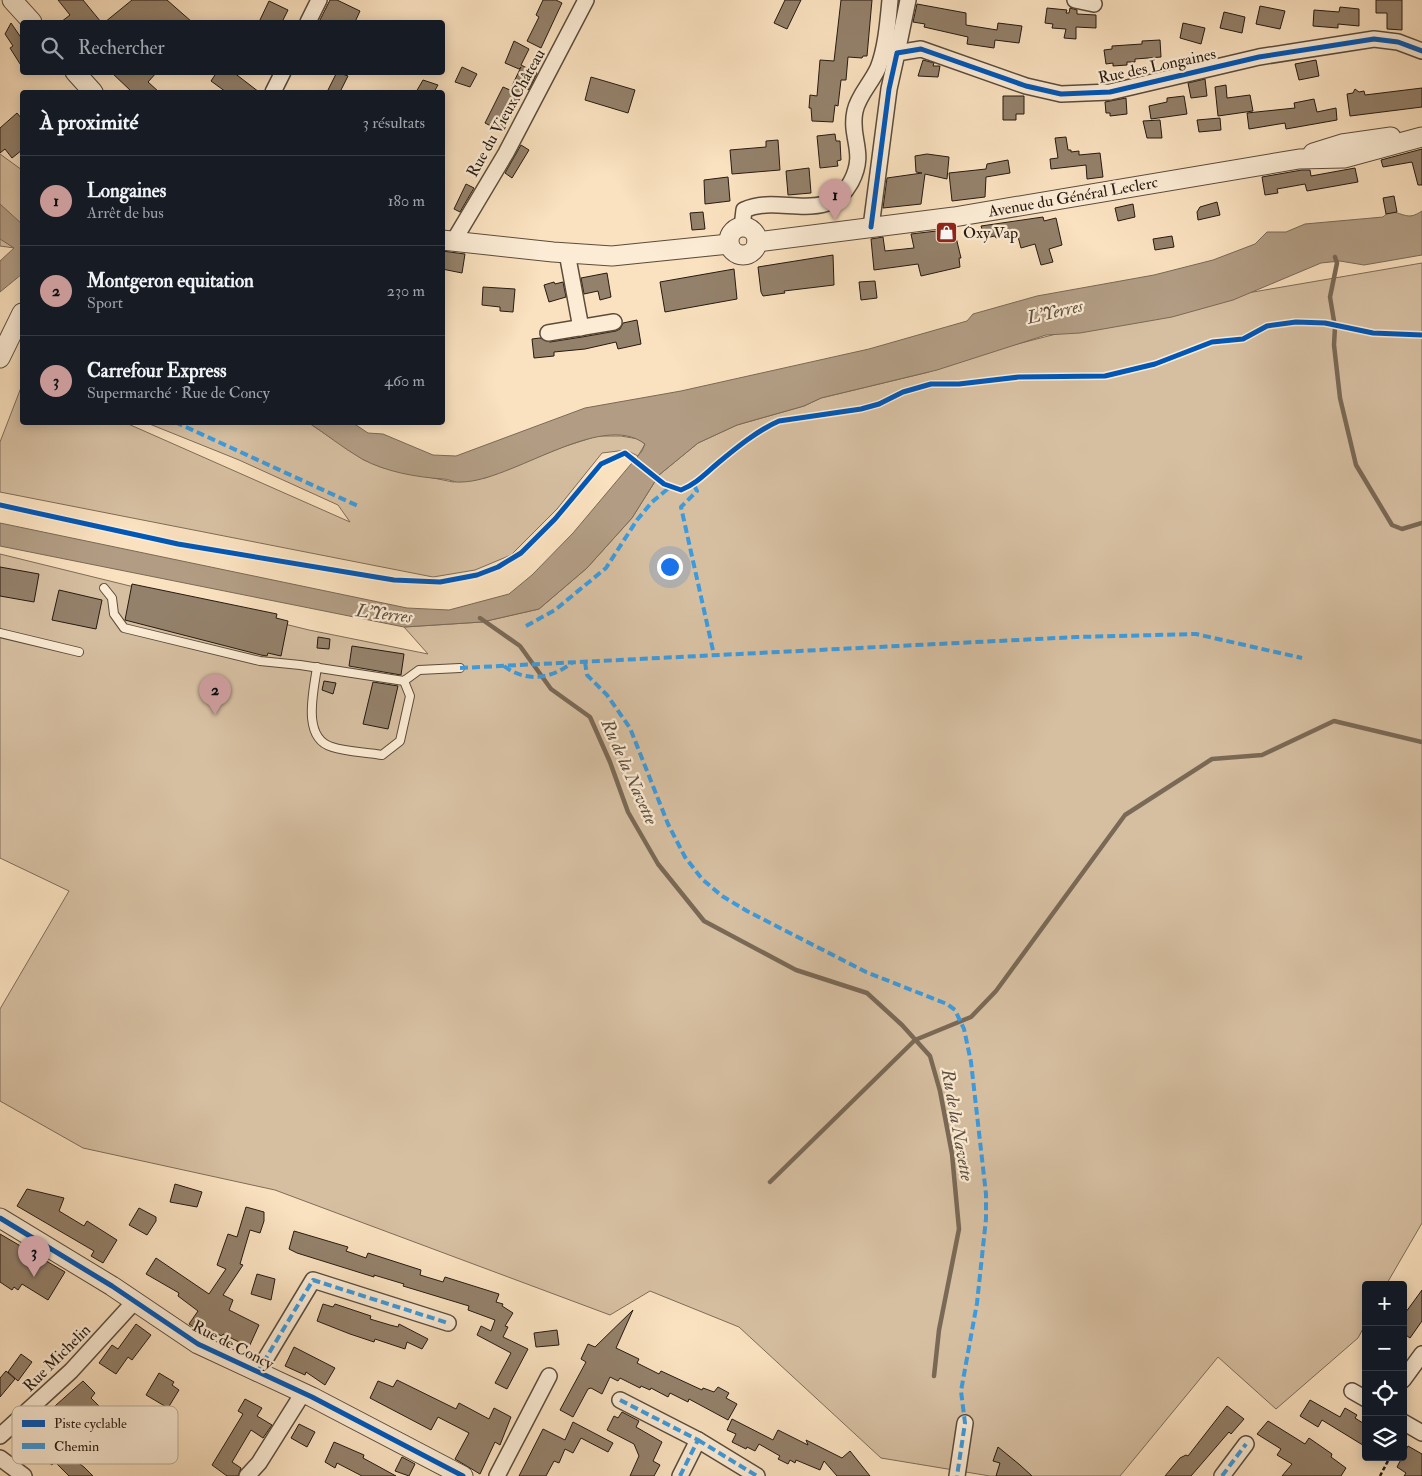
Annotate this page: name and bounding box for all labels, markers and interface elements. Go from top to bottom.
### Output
search box [20,20,445,75]
icon: search [38,34,66,62]
text: Rechercher [78,36,165,60]
street label: Rue des Longaines [1096,44,1218,88]
street label: Rue du Vieux Château [462,45,550,181]
text: À proximité [40,109,138,136]
text: 3 résultats [363,113,425,133]
street label: Avenue du Général Leclerc [986,172,1160,222]
text: Longaines [87,179,166,203]
pin: 1 [819,179,851,220]
text: 1 [53,191,59,211]
text: 180 m [388,191,425,211]
text: Arrêt de bus [87,203,164,223]
shop icon: Oxy Vap [935,221,959,245]
place label: Oxy Vap [963,223,1018,244]
text: Montgeron equitation [87,269,254,293]
text: 2 [52,281,60,301]
text: 230 m [387,281,425,301]
text: Sport [87,293,123,313]
water label: L'Yerres [1024,294,1086,330]
text: Carrefour Express [87,359,226,383]
text: 3 [53,371,59,391]
text: 460 m [384,371,425,391]
text: Supermarché · Rue de Concy [87,383,270,403]
your location [657,554,683,580]
water label: L'Yerres [353,599,415,629]
pin: 2 [199,674,231,715]
water label: Ru de la Navette [595,715,663,829]
water label: Ru de la Navette [936,1066,978,1184]
pin: 3 [18,1236,50,1277]
map controls [1362,1281,1407,1461]
button: + [1362,1281,1407,1326]
street label: Rue de Concy [189,1316,278,1374]
street label: Rue Michelin [19,1320,95,1396]
button: − [1362,1326,1407,1371]
button: locate [1362,1371,1407,1416]
legend [12,1406,178,1464]
text: Piste cyclable [54,1415,127,1433]
button: layers [1362,1416,1407,1461]
text: Chemin [54,1438,99,1455]

